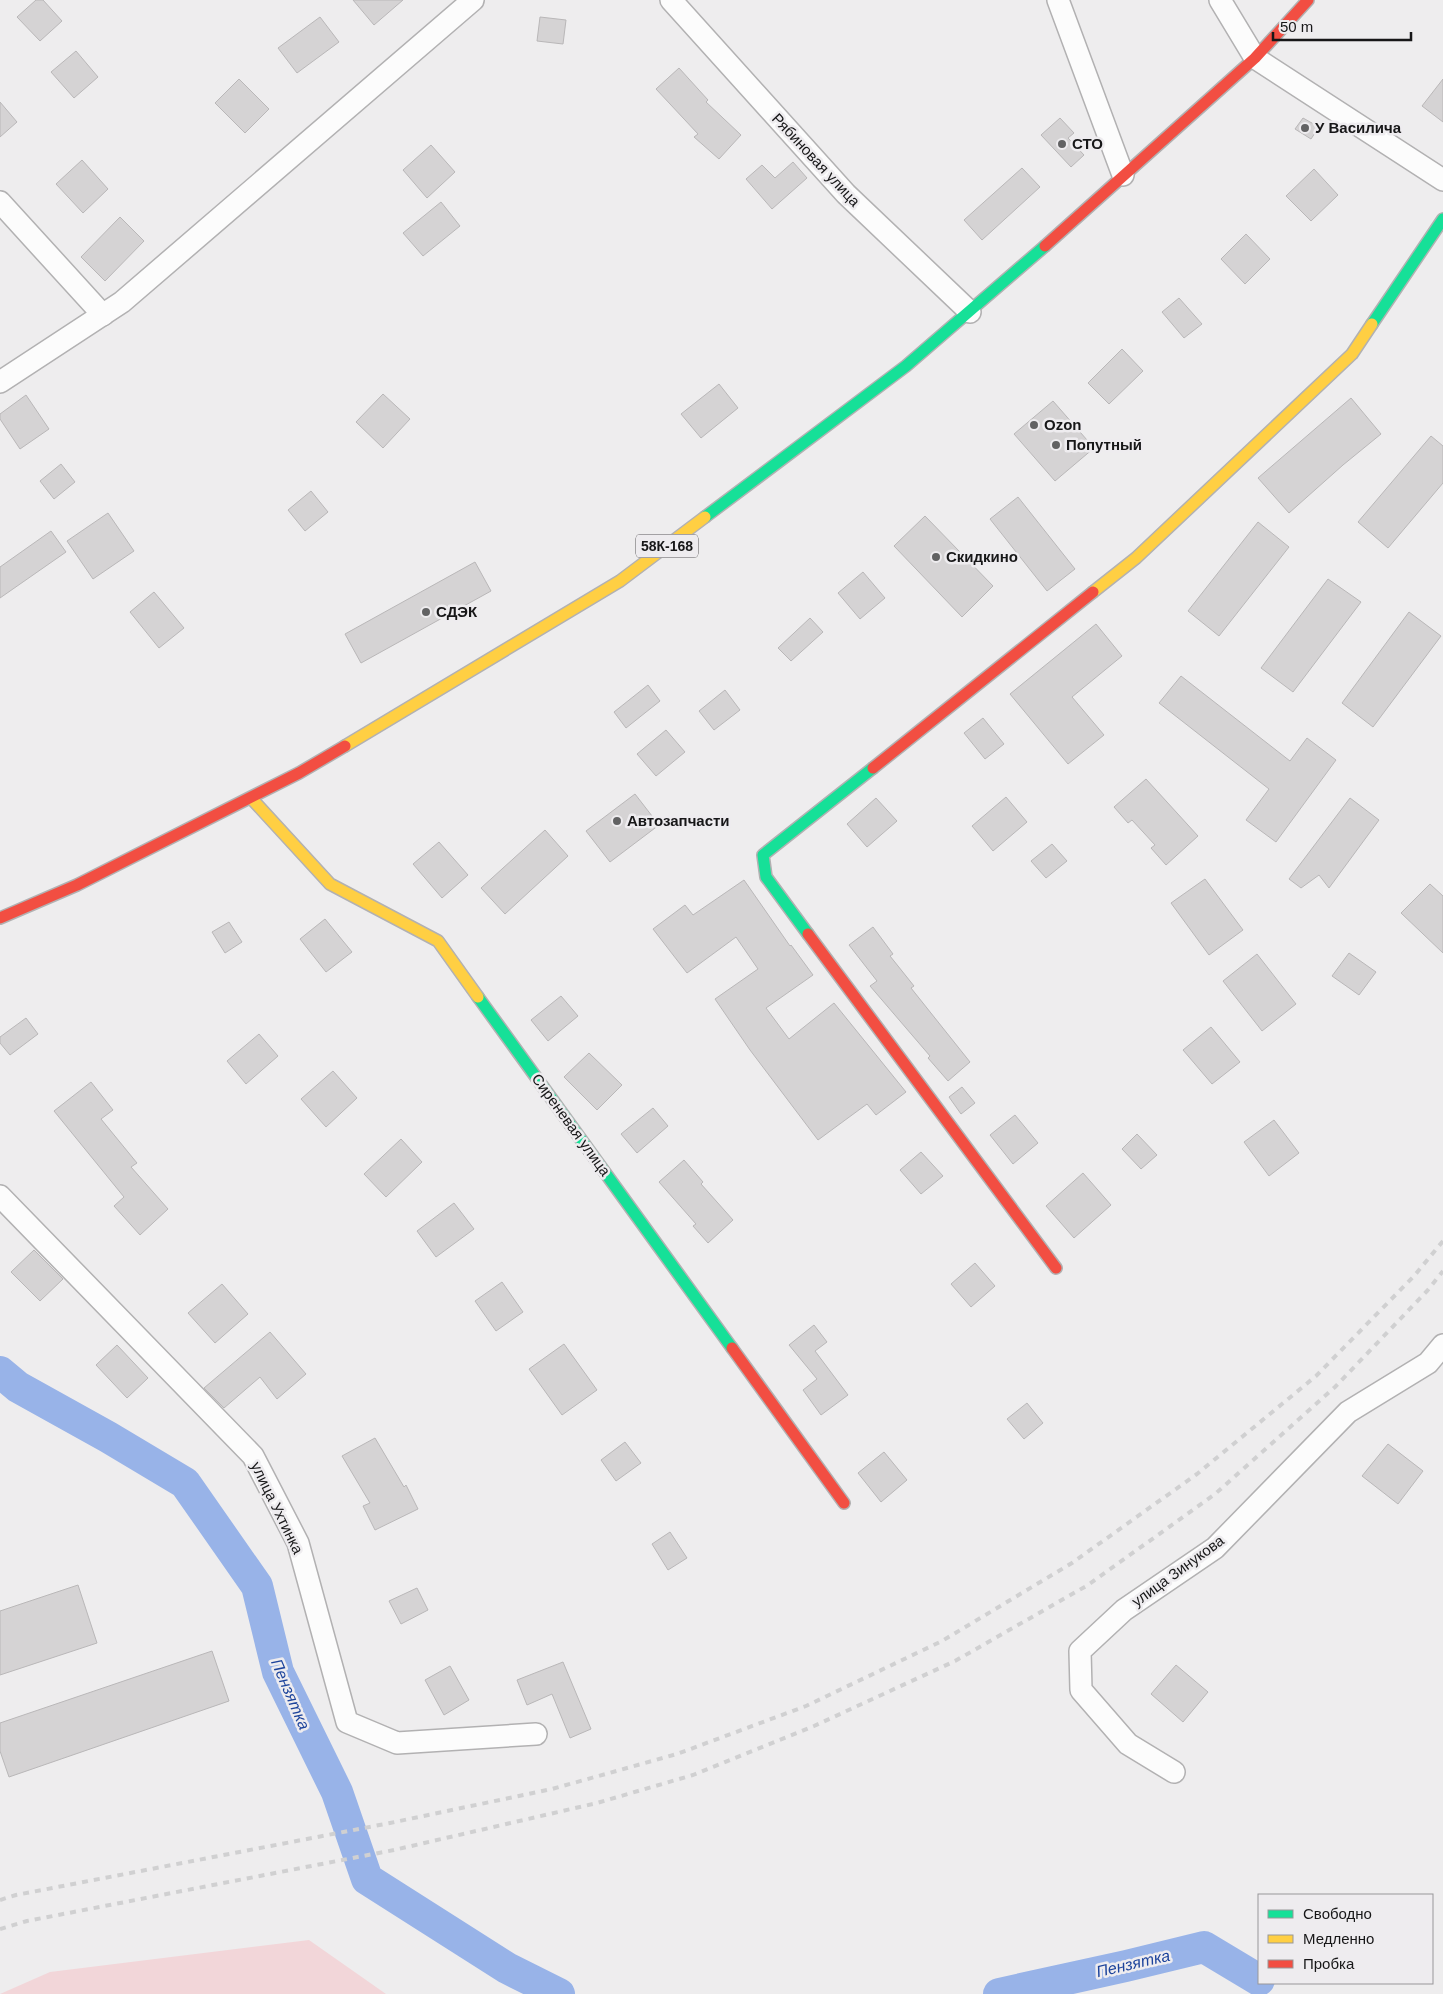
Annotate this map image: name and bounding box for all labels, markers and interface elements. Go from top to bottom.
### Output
scale bar [1273,10,1410,42]
text: 50 m [1280,18,1313,35]
street label: Рябиновая улица [769,110,864,210]
place label: У Василича [1315,119,1402,136]
marker: У Василича [1299,122,1311,134]
place label: СТО [1072,135,1103,152]
marker: СТО [1056,138,1068,150]
place label: Ozon [1044,416,1082,433]
marker: Ozon [1028,419,1040,431]
place label: Попутный [1066,436,1142,453]
marker: Попутный [1050,439,1062,451]
road number: 58К-168 [636,534,698,558]
place label: Скидкино [946,548,1018,565]
marker: Скидкино [930,551,942,563]
place label: СДЭК [436,603,478,620]
marker: СДЭК [420,606,432,618]
place label: Автозапчасти [627,812,730,829]
marker: Автозапчасти [611,815,623,827]
street label: Сиреневая улица [529,1070,615,1180]
street label: улица Ухтинка [248,1459,307,1557]
street label: улица Зинукова [1128,1531,1228,1610]
water label: Пензятка [268,1656,313,1732]
legend [1258,1894,1433,1984]
text: Свободно [1303,1905,1372,1922]
text: Медленно [1303,1930,1374,1947]
water label: Пензятка [1095,1947,1172,1980]
text: Пробка [1303,1955,1355,1972]

